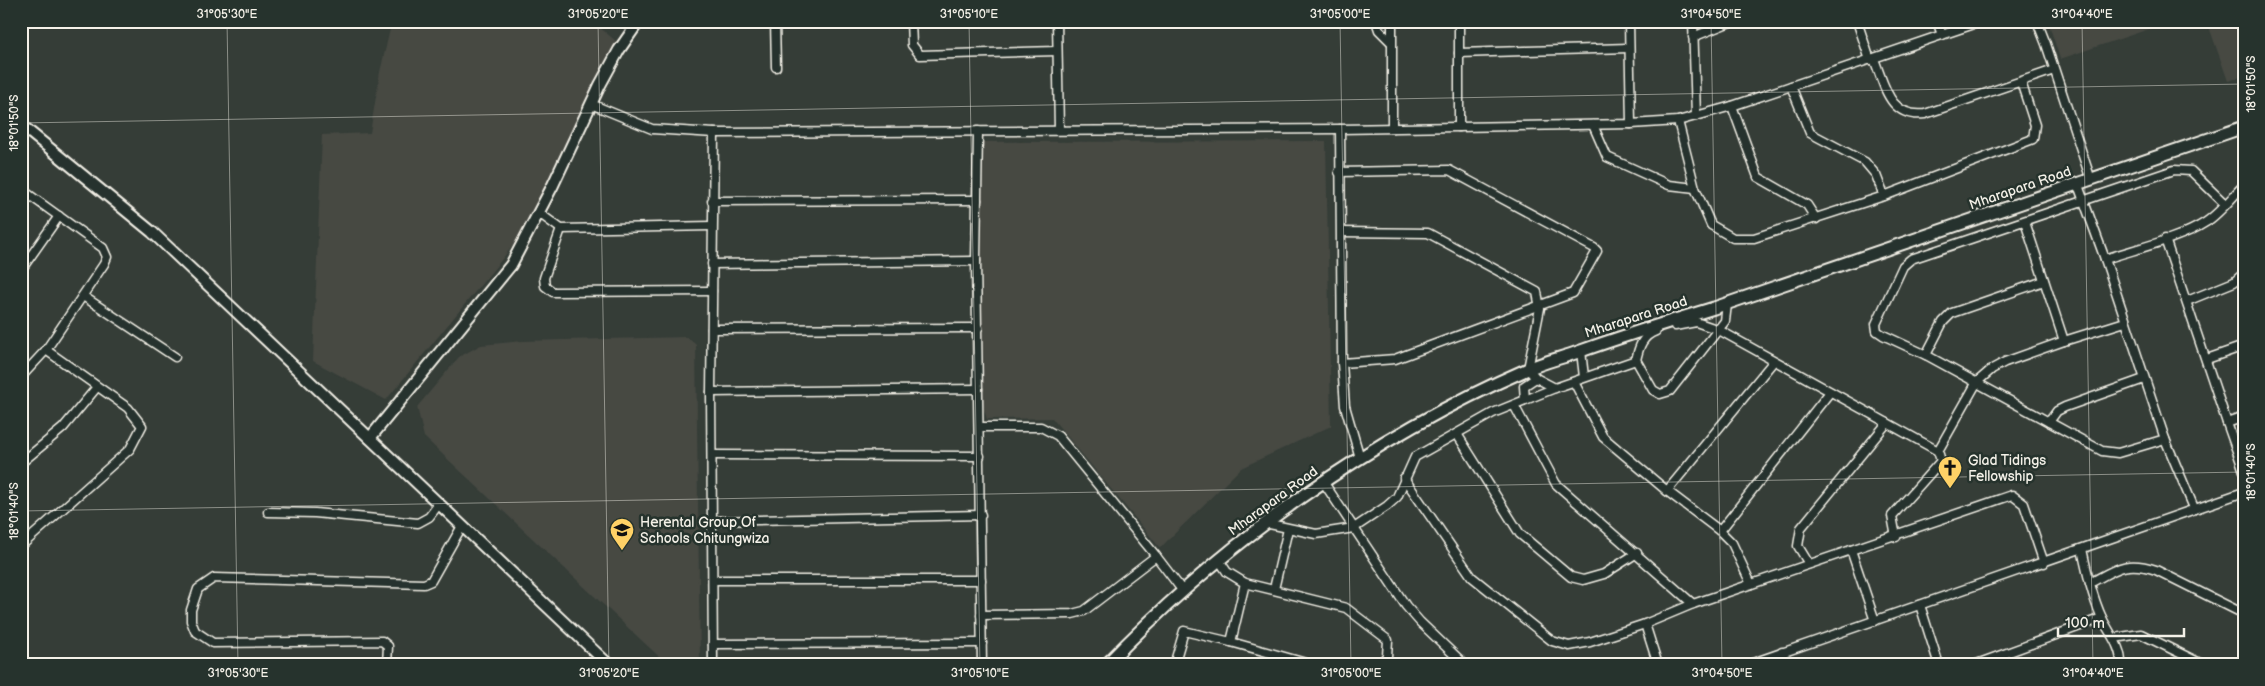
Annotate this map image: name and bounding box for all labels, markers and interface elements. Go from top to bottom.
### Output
text: 31°05'30"E [197,7,258,22]
text: 31°05'20"E [568,7,628,22]
text: 31°05'10"E [940,7,998,22]
text: 31°05'00"E [1310,7,1370,22]
text: 31°04'50"E [1681,7,1742,22]
text: 31°04'40"E [2051,7,2113,22]
text: 18°01'50"S [2244,55,2259,113]
text: 18°01'50"S [7,94,22,152]
street label: Mharapara Road [1967,163,2073,213]
street label: Mharapara Road [1583,292,1689,342]
text: 18°01'40"S [2244,443,2259,501]
place label: Glad Tidings Fellowship [1968,452,2046,485]
church icon: Glad Tidings Fellowship [1937,455,1963,489]
street label: Mharapara Road [1225,463,1321,539]
text: 18°01'40"S [7,482,22,540]
place label: Herental Group Of Schools Chitungwiza [640,514,770,547]
school or university icon: Herental Group Of Schools Chitungwiza [609,517,635,551]
scale bar [2058,606,2184,638]
text: 100 m [2065,614,2105,633]
text: 31°05'30"E [208,666,269,681]
text: 31°05'20"E [579,666,639,681]
text: 31°05'10"E [951,666,1009,681]
text: 31°05'00"E [1321,666,1381,681]
text: 31°04'50"E [1692,666,1753,681]
text: 31°04'40"E [2062,666,2124,681]

